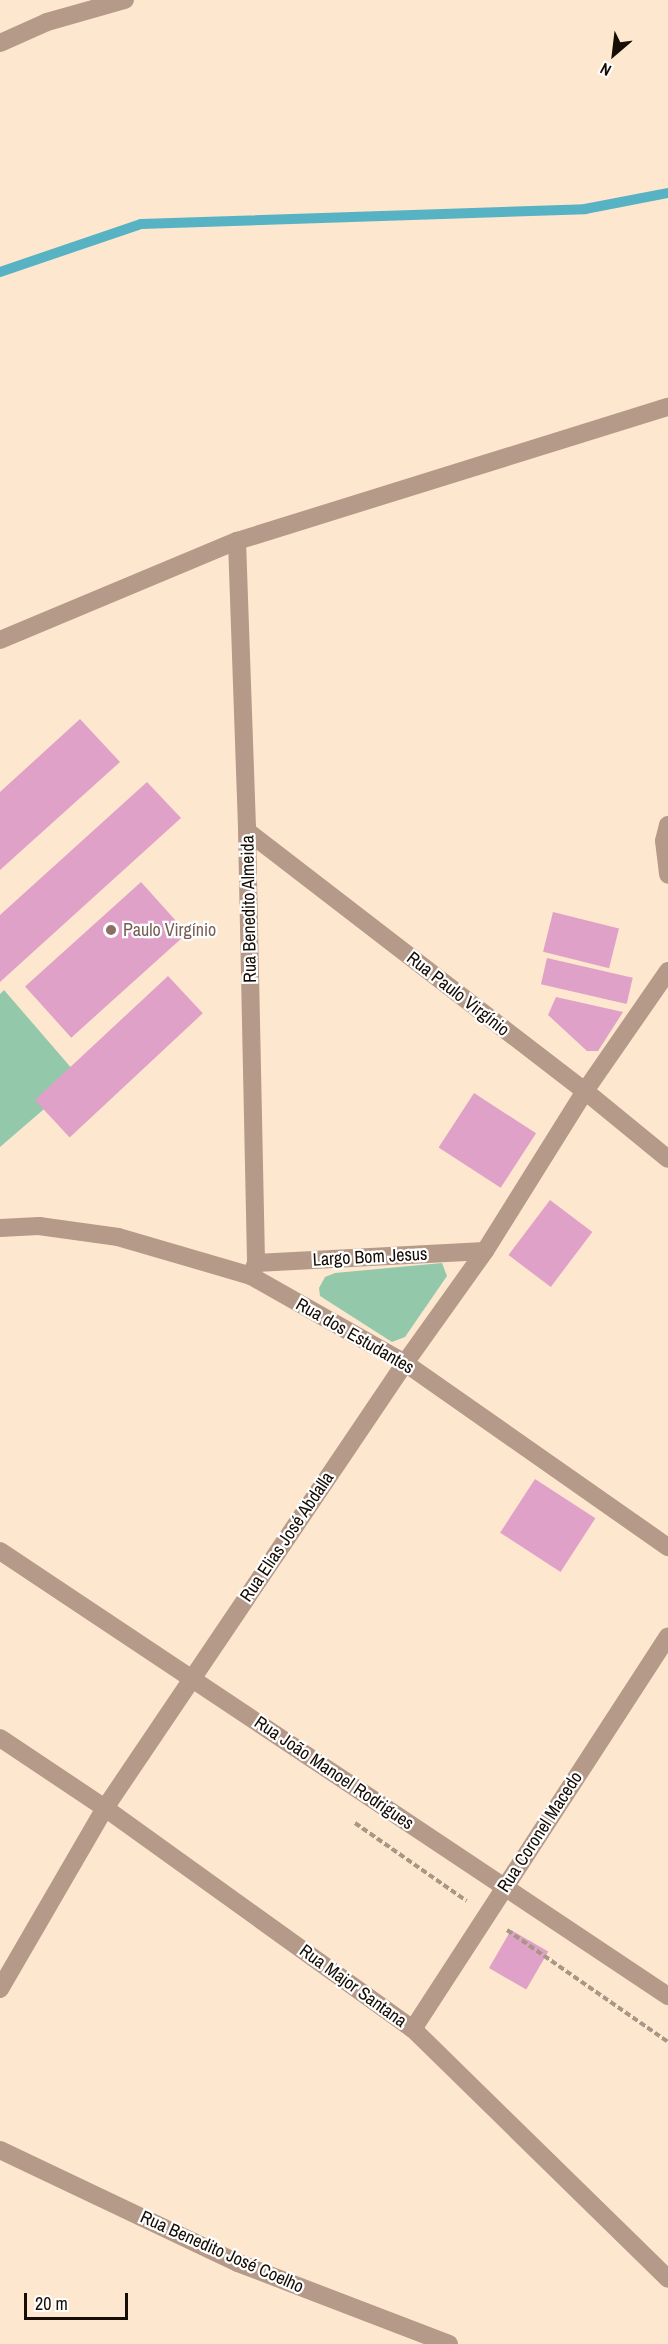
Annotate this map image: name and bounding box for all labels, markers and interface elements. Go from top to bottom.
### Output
north arrow [584,24,644,84]
text: N [596,58,615,82]
street label: Rua Benedito Almeida [237,835,261,983]
place label: Paulo Virgínio [123,919,216,941]
marker: Paulo Virgínio [104,923,118,937]
street label: Rua Paulo Virgínio [402,947,514,1041]
street label: Largo Bom Jesus [312,1243,428,1271]
street label: Rua dos Estudantes [292,1293,418,1379]
street label: Rua Elias José Abdalla [235,1468,339,1606]
street label: Rua João Manoel Rodrigues [250,1712,418,1834]
street label: Rua Coronel Macedo [493,1768,587,1896]
street label: Rua Major Santana [295,1940,411,2032]
street label: Rua Benedito José Coelho [137,2206,307,2298]
scale bar [27,2281,130,2319]
text: 20 m [35,2291,68,2316]

